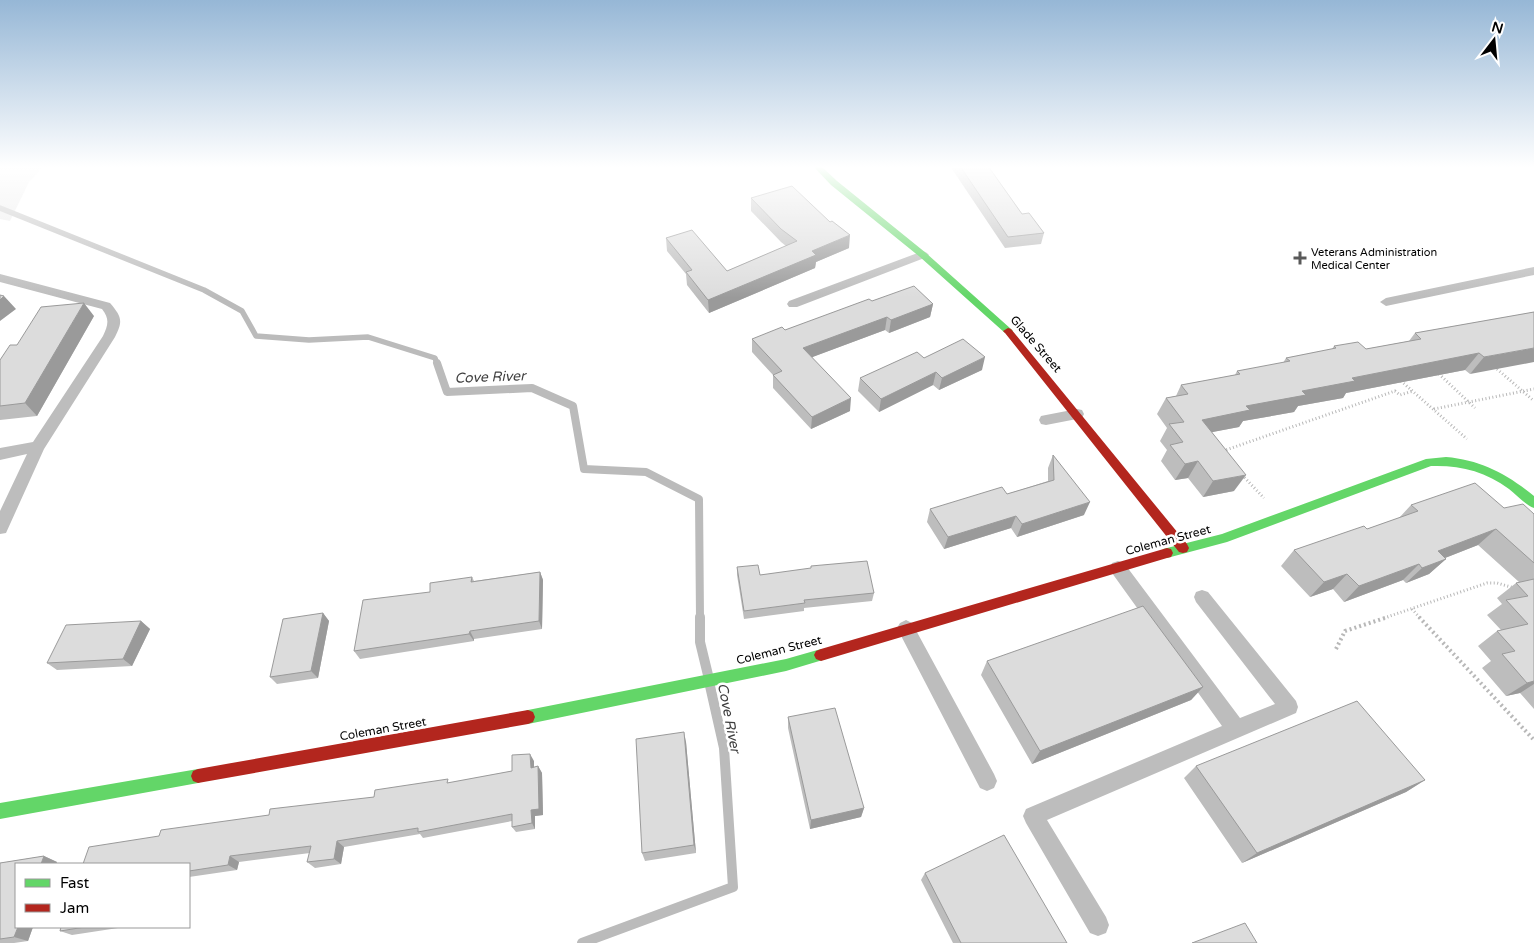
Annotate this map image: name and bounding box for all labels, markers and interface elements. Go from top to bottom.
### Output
north arrow [1469,15,1519,65]
text: N [1490,18,1505,38]
place label: Veterans Administration Medical Center [1311,246,1437,272]
marker: Veterans Administration Medical Center [1293,251,1307,265]
street label: Glade Street [1008,313,1065,376]
water label: Cove River [454,367,527,387]
street label: Coleman Street [1124,522,1213,558]
street label: Coleman Street [735,632,824,667]
water label: Cove River [714,682,744,756]
street label: Coleman Street [339,714,428,744]
legend [15,863,190,928]
text: Fast [60,874,90,892]
text: Jam [60,899,89,917]

